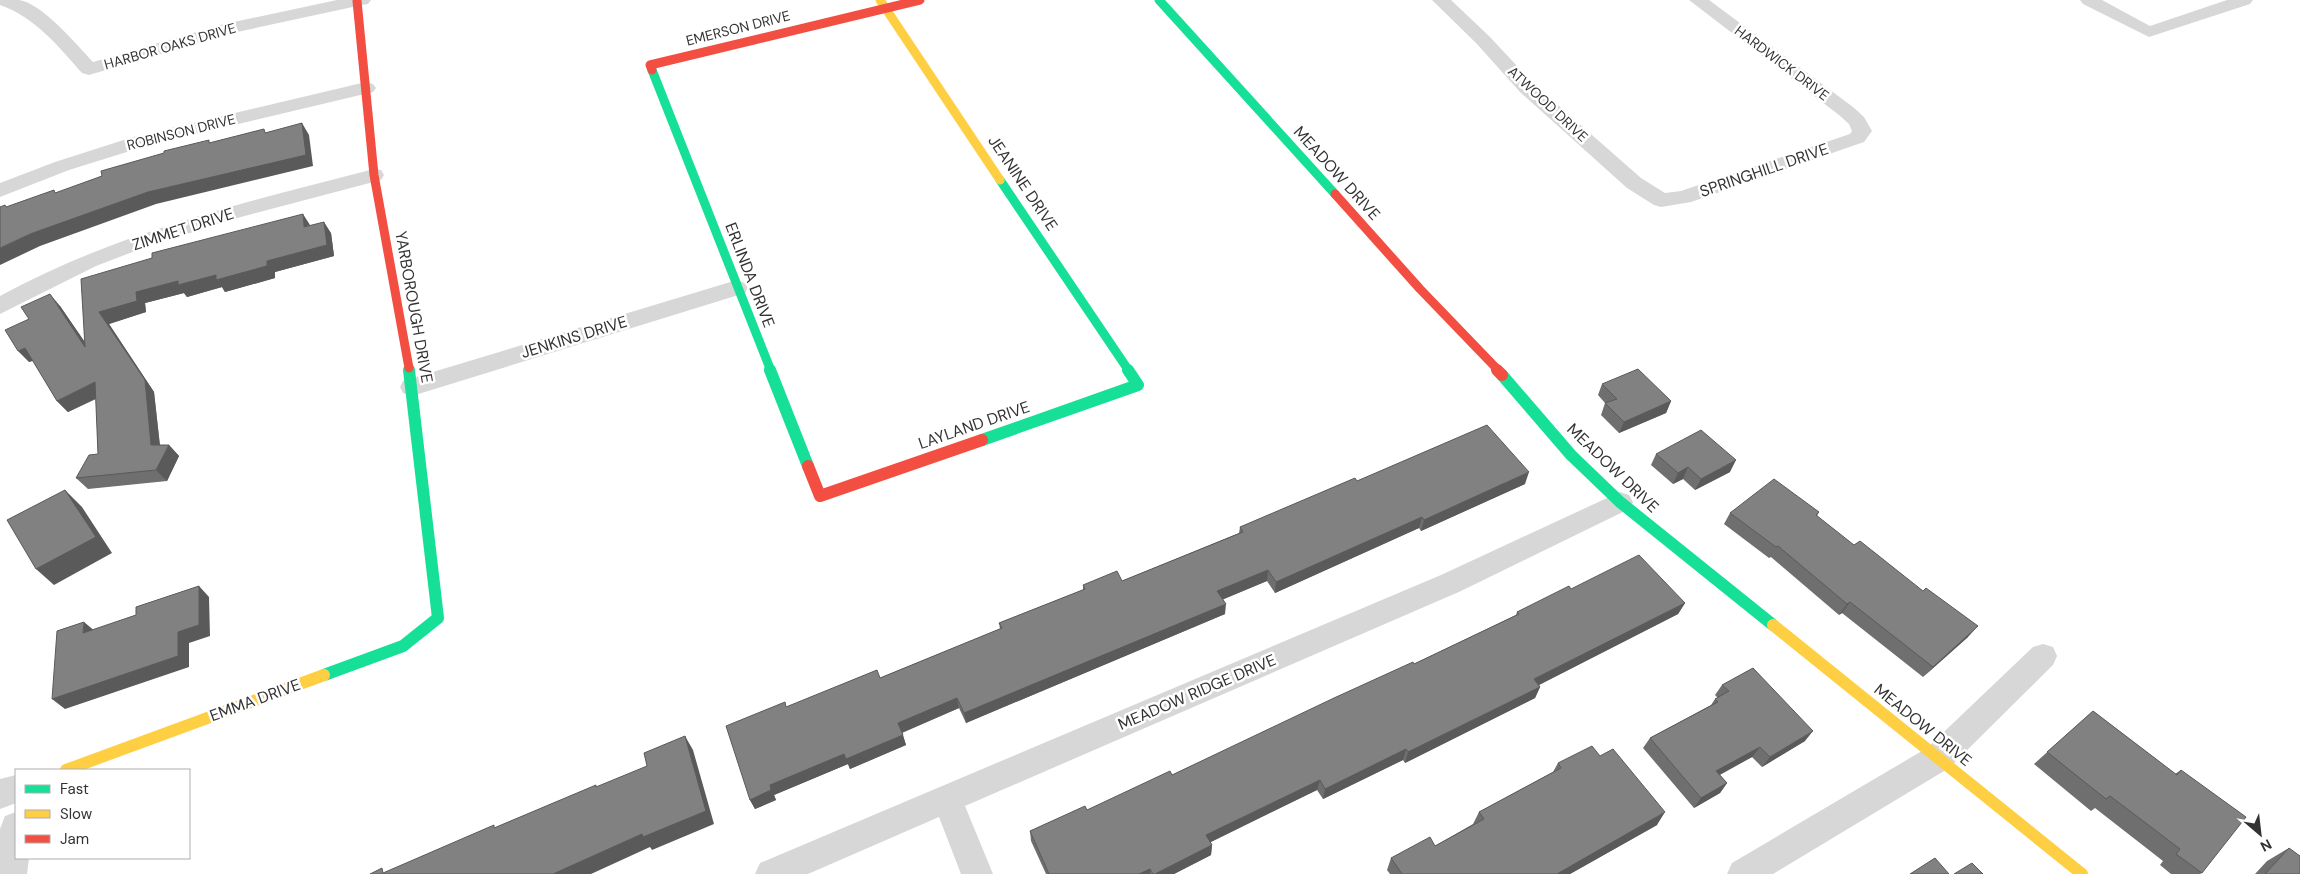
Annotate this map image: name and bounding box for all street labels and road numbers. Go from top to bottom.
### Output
street label: EMERSON DRIVE [684,6,792,50]
street label: HARBOR OAKS DRIVE [102,19,238,73]
street label: HARDWICK DRIVE [1731,22,1833,104]
street label: ATWOOD DRIVE [1504,62,1592,146]
street label: ROBINSON DRIVE [125,110,237,154]
street label: MEADOW DRIVE [1289,121,1385,225]
street label: JEANINE DRIVE [983,131,1063,235]
street label: SPRINGHILL DRIVE [1697,138,1831,202]
street label: ZIMMET DRIVE [130,203,236,255]
street label: ERLINDA DRIVE [720,219,780,331]
street label: YARBOROUGH DRIVE [390,229,438,385]
street label: JENKINS DRIVE [518,311,630,363]
street label: LAYLAND DRIVE [915,396,1033,454]
street label: MEADOW DRIVE [1563,419,1663,517]
street label: MEADOW RIDGE DRIVE [1115,649,1279,735]
street label: EMMA DRIVE [207,674,303,726]
street label: MEADOW DRIVE [1870,679,1976,771]

